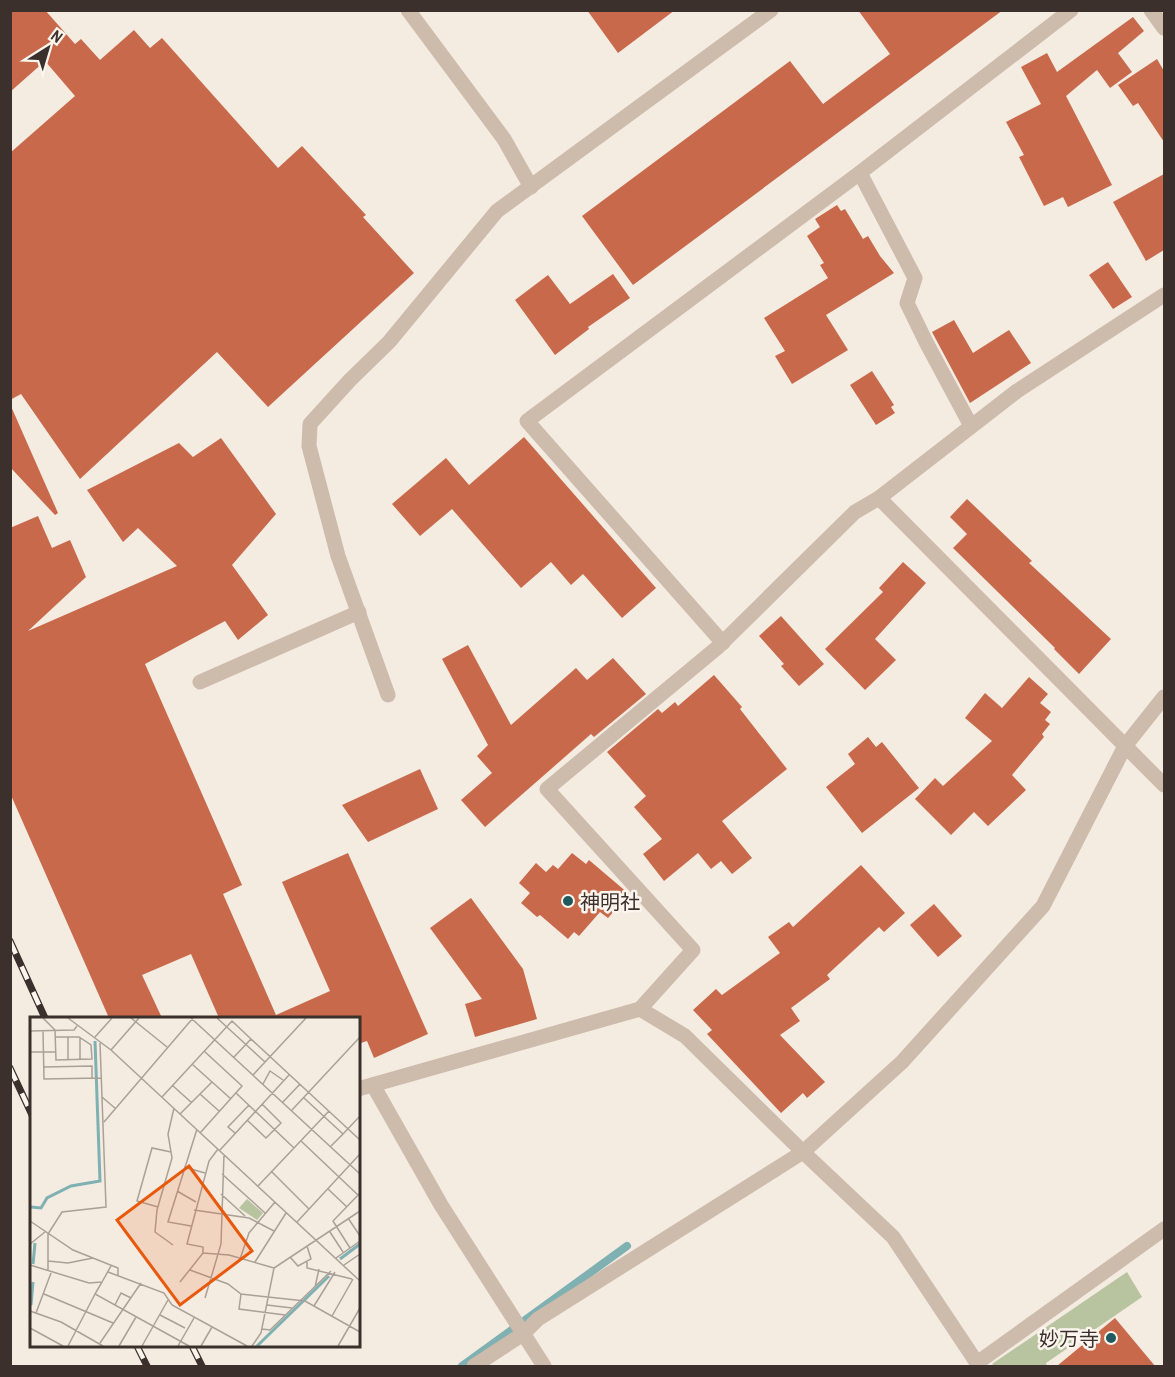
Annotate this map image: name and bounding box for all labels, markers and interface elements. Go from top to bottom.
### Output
north arrow [18,18,78,78]
text: N [47,24,67,48]
place label: 神明社 [580,888,640,915]
marker: 神明社 [561,894,575,908]
inset map [30,1017,360,1347]
place label: 妙万寺 [1039,1325,1099,1352]
marker: 妙万寺 [1104,1331,1118,1345]

